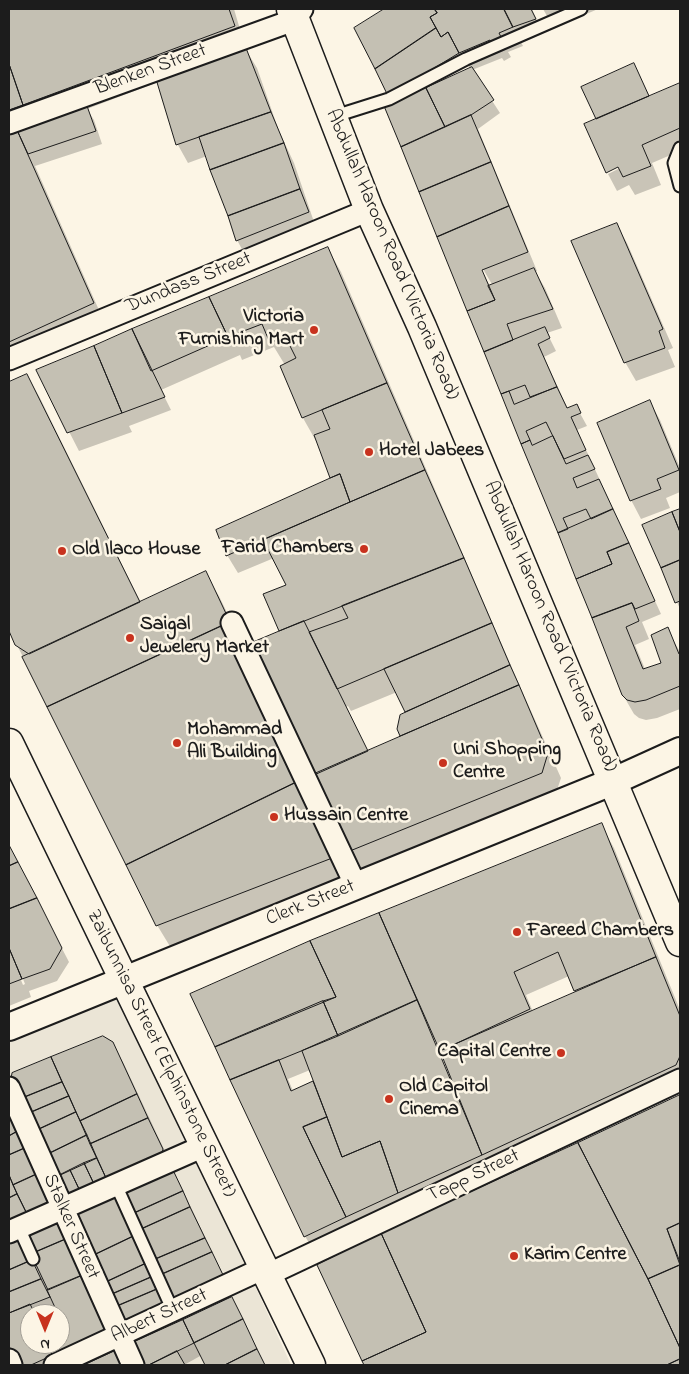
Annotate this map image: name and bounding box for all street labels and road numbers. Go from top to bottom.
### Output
street label: Blenken Street [92,40,210,102]
street label: Abdullah Haroon Road (Victoria Road) [319,106,463,404]
street label: Dundass Street [123,248,255,320]
street label: Abdullah Haroon Road (Victoria Road) [477,478,621,776]
street label: Clerk Street [263,875,359,933]
street label: Zaibunnisa Street (Elphinstone Street) [80,906,240,1202]
street label: Tapp Street [424,1145,524,1209]
street label: Stalker Street [36,1170,104,1284]
street label: Albert Street [108,1284,212,1350]

